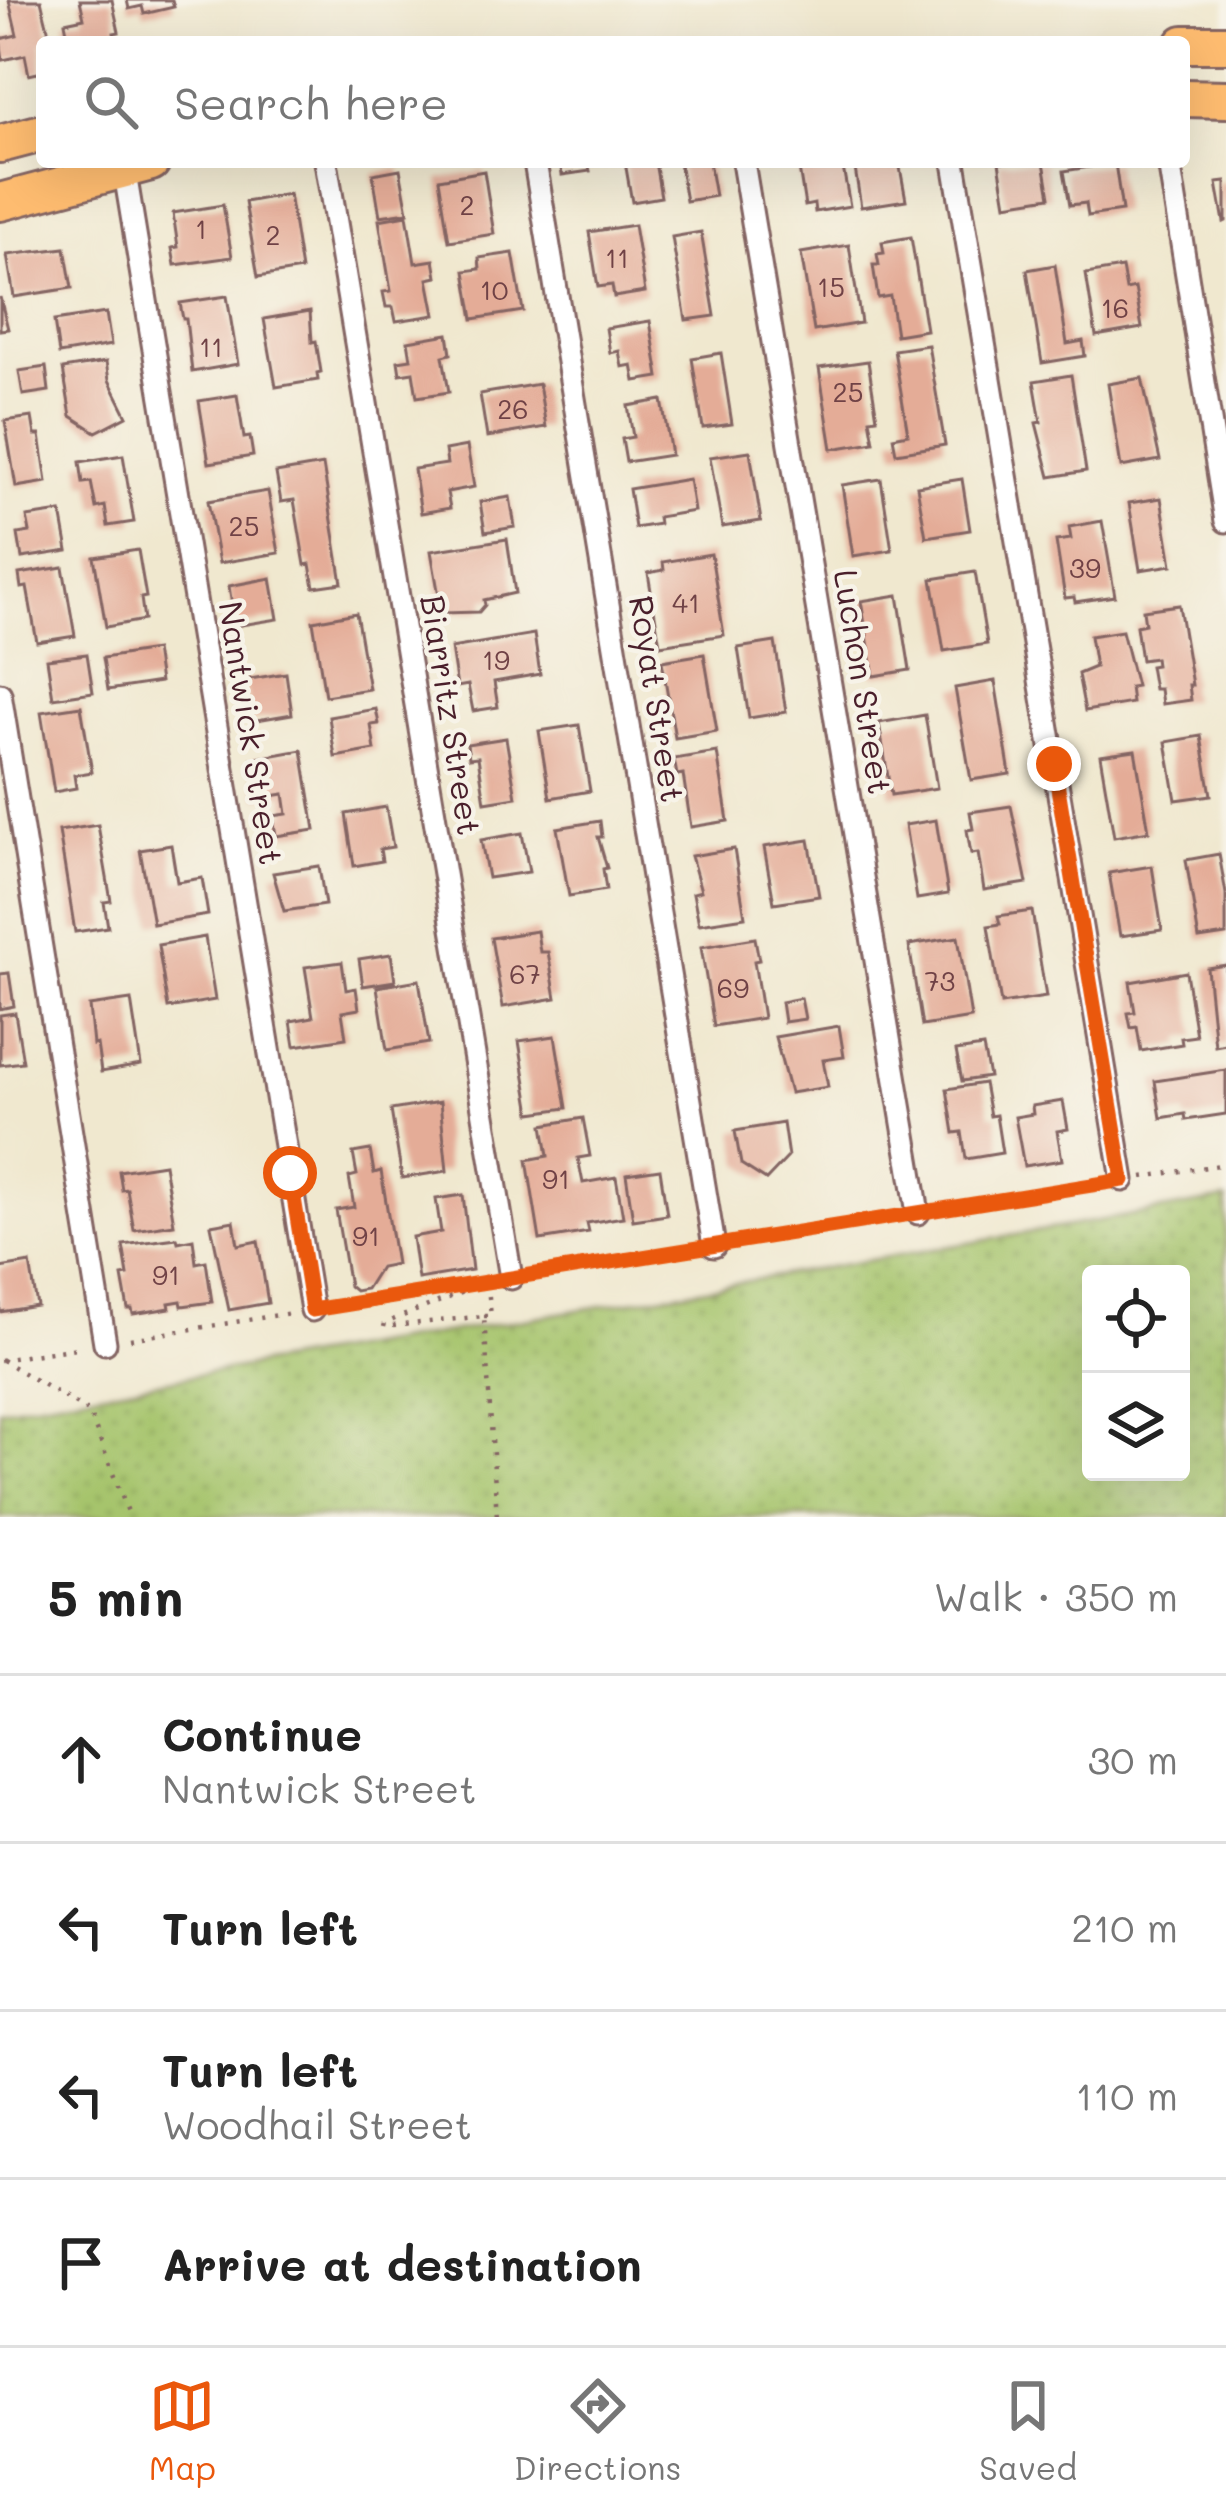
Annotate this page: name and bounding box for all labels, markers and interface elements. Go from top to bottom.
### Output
search box [36,36,1190,168]
icon: search [78,69,144,135]
text: Search here [174,73,448,131]
house number: 2 [459,187,475,222]
house number: 1 [195,211,207,246]
house number: 2 [265,217,281,252]
house number: 11 [605,240,629,275]
house number: 15 [817,269,845,304]
house number: 10 [480,272,508,307]
house number: 16 [1101,290,1129,325]
house number: 11 [199,329,223,364]
house number: 25 [833,374,863,409]
house number: 26 [497,391,529,426]
house number: 25 [229,508,259,543]
house number: 39 [1069,550,1101,585]
street label: Luchon Street [826,566,903,797]
house number: 41 [672,585,700,620]
street label: Biarritz Street [412,591,493,838]
street label: Royat Street [620,592,696,805]
street label: Nantwick Street [210,598,295,867]
house number: 19 [482,642,510,677]
route end [1027,737,1081,791]
house number: 67 [509,956,541,991]
house number: 73 [925,963,955,998]
house number: 69 [717,970,749,1005]
route start [263,1146,317,1200]
house number: 91 [542,1161,570,1196]
house number: 91 [352,1218,380,1253]
house number: 91 [152,1257,180,1292]
map controls [1082,1265,1190,1481]
button: locate [1082,1265,1190,1373]
button: layers [1082,1373,1190,1481]
text: 5 min [48,1562,183,1629]
text: Walk · 350 m [934,1570,1178,1621]
text: Continue [162,1704,362,1762]
icon: ahead [48,1726,114,1792]
text: 30 m [1088,1733,1178,1784]
text: Nantwick Street [162,1762,476,1813]
icon: left [48,1894,114,1960]
text: Turn left [162,1898,358,1956]
text: 210 m [1071,1901,1178,1952]
text: Turn left [162,2040,358,2098]
icon: left [48,2062,114,2128]
text: 110 m [1076,2069,1178,2120]
text: Woodhail Street [162,2098,472,2149]
icon: arrive [48,2230,114,2296]
text: Arrive at destination [162,2234,642,2292]
tab: Map [149,2373,216,2488]
tab: Directions [514,2373,681,2488]
tab: Saved [979,2373,1077,2488]

